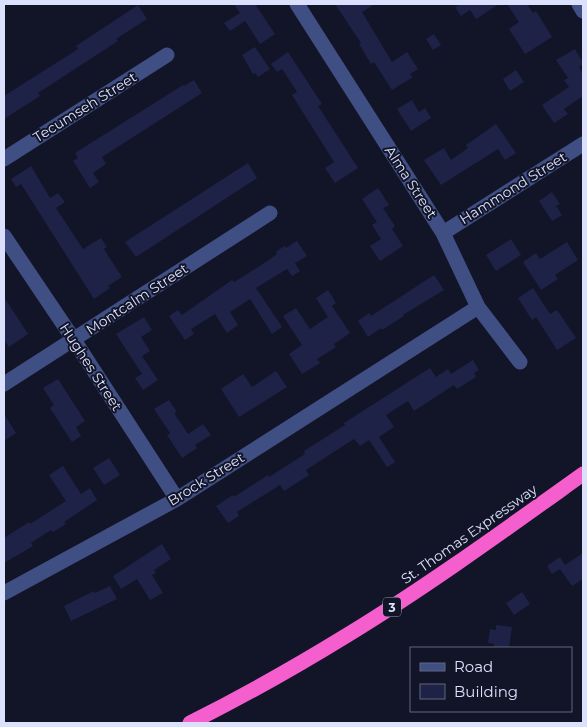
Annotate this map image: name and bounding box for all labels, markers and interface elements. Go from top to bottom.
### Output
street label: Tecumseh Street [30,68,140,146]
street label: Alma Street [381,142,441,222]
street label: Hammond Street [456,148,570,228]
street label: Montcalm Street [83,259,192,339]
street label: Hughes Street [56,320,126,415]
street label: Brock Street [164,448,248,510]
street label: St. Thomas Expressway [397,480,541,588]
road number: 3 [383,598,401,616]
legend [410,647,572,712]
text: Road [454,657,493,676]
text: Building [454,682,518,701]

